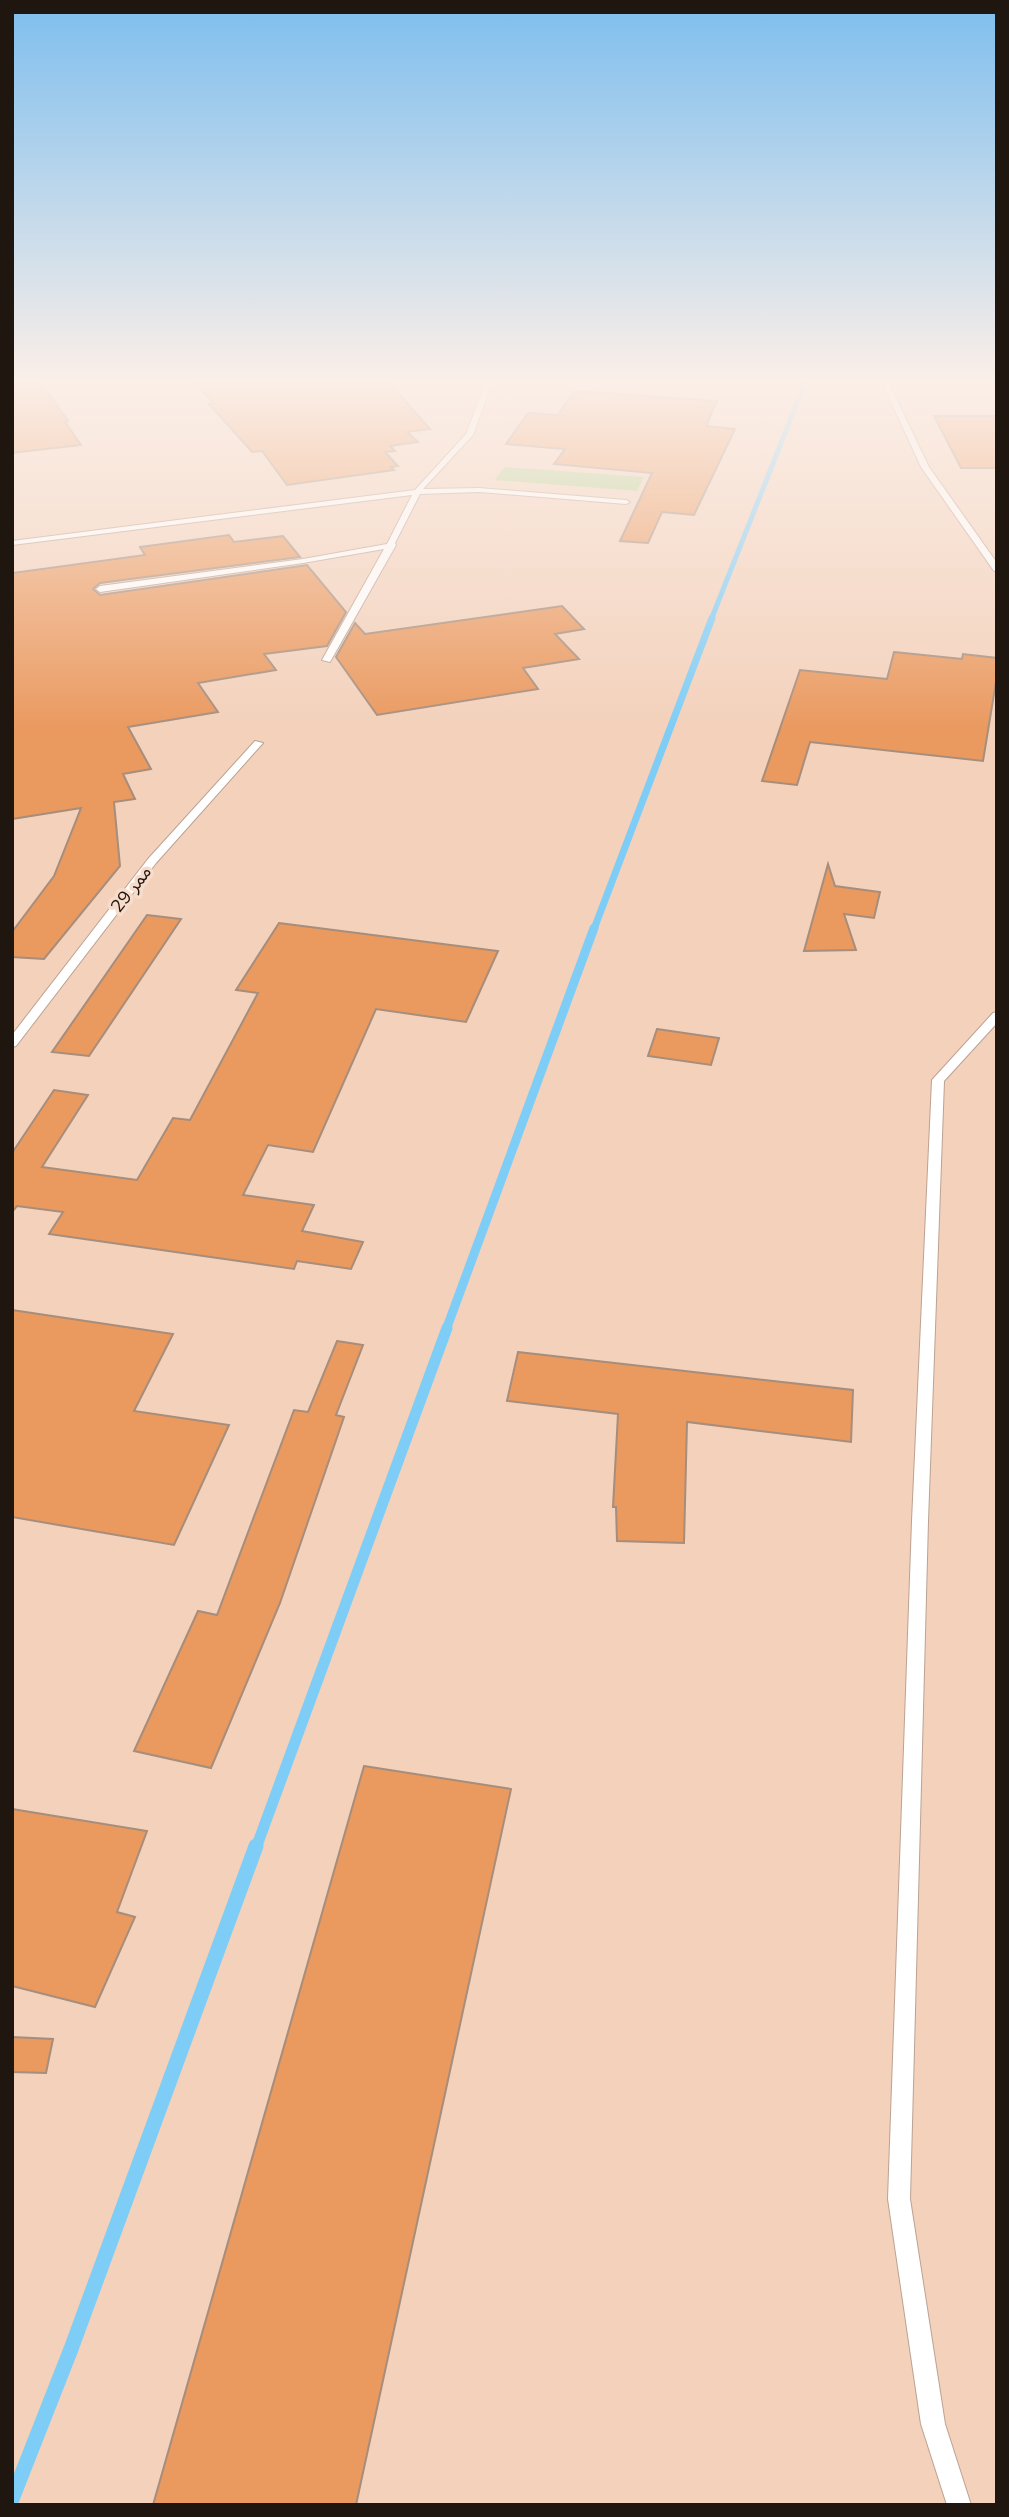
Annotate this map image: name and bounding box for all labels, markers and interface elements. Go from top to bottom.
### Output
street label: ممر 29 [105,861,156,917]

